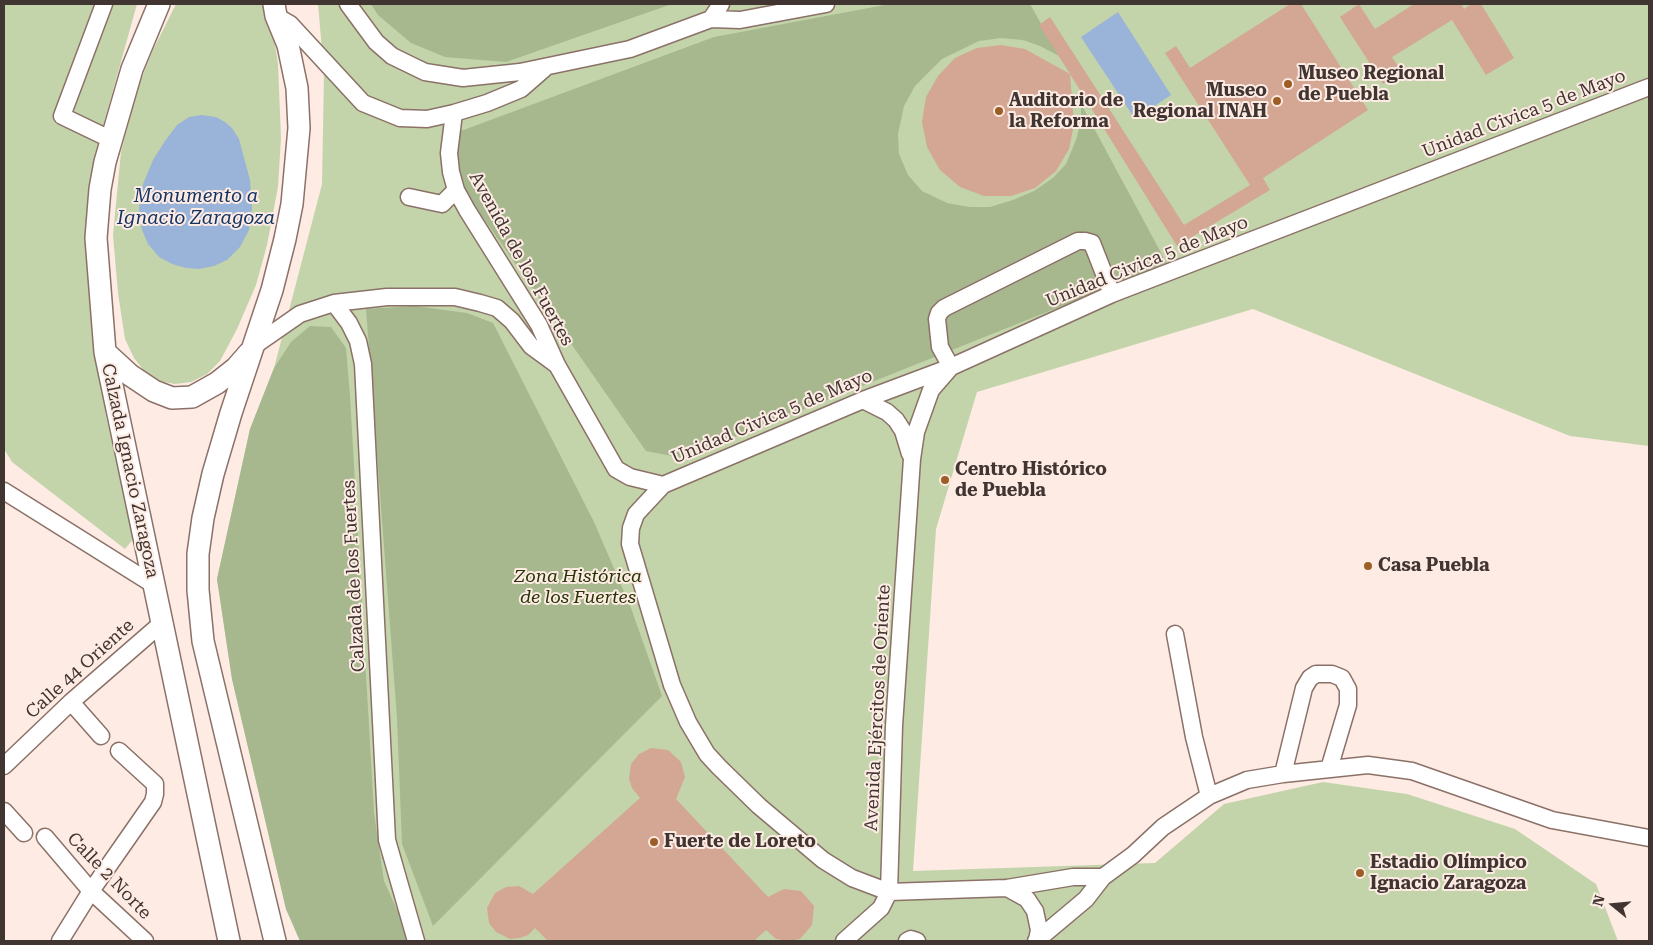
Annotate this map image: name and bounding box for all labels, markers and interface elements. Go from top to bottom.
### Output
place label: Museo Regional de Puebla [1298,63,1444,106]
street label: Unidad Civica 5 de Mayo [1419,65,1629,163]
marker: Museo Regional de Puebla [1282,78,1294,90]
place label: Museo Regional INAH [1133,80,1267,122]
place label: Auditorio de la Reforma [1009,90,1123,132]
marker: Museo Regional INAH [1271,95,1283,107]
marker: Auditorio de la Reforma [993,105,1005,117]
street label: Avenida de los Fuertes [464,168,578,350]
water label: Monumento a Ignacio Zaragoza [117,185,275,229]
street label: Unidad Civica 5 de Mayo [1043,211,1251,313]
street label: Calzada Ignacio Zaragoza [97,362,163,580]
street label: Unidad Civica 5 de Mayo [668,365,876,469]
place label: Centro Histórico de Puebla [955,459,1107,502]
marker: Centro Histórico de Puebla [939,474,951,486]
street label: Calzada de los Fuertes [338,479,370,673]
place label: Casa Puebla [1378,555,1490,577]
marker: Casa Puebla [1362,560,1374,572]
park label: Zona Histórica de los Fuertes [514,566,642,608]
street label: Avenida Ejércitos de Oriente [861,584,895,832]
street label: Calle 44 Oriente [21,615,139,723]
street label: Calle 2 Norte [62,828,156,924]
place label: Fuerte de Loreto [664,831,816,853]
marker: Fuerte de Loreto [648,836,660,848]
place label: Estadio Olímpico Ignacio Zaragoza [1370,852,1527,894]
marker: Estadio Olímpico Ignacio Zaragoza [1354,867,1366,879]
north arrow [1588,880,1638,930]
text: N [1589,893,1608,908]

